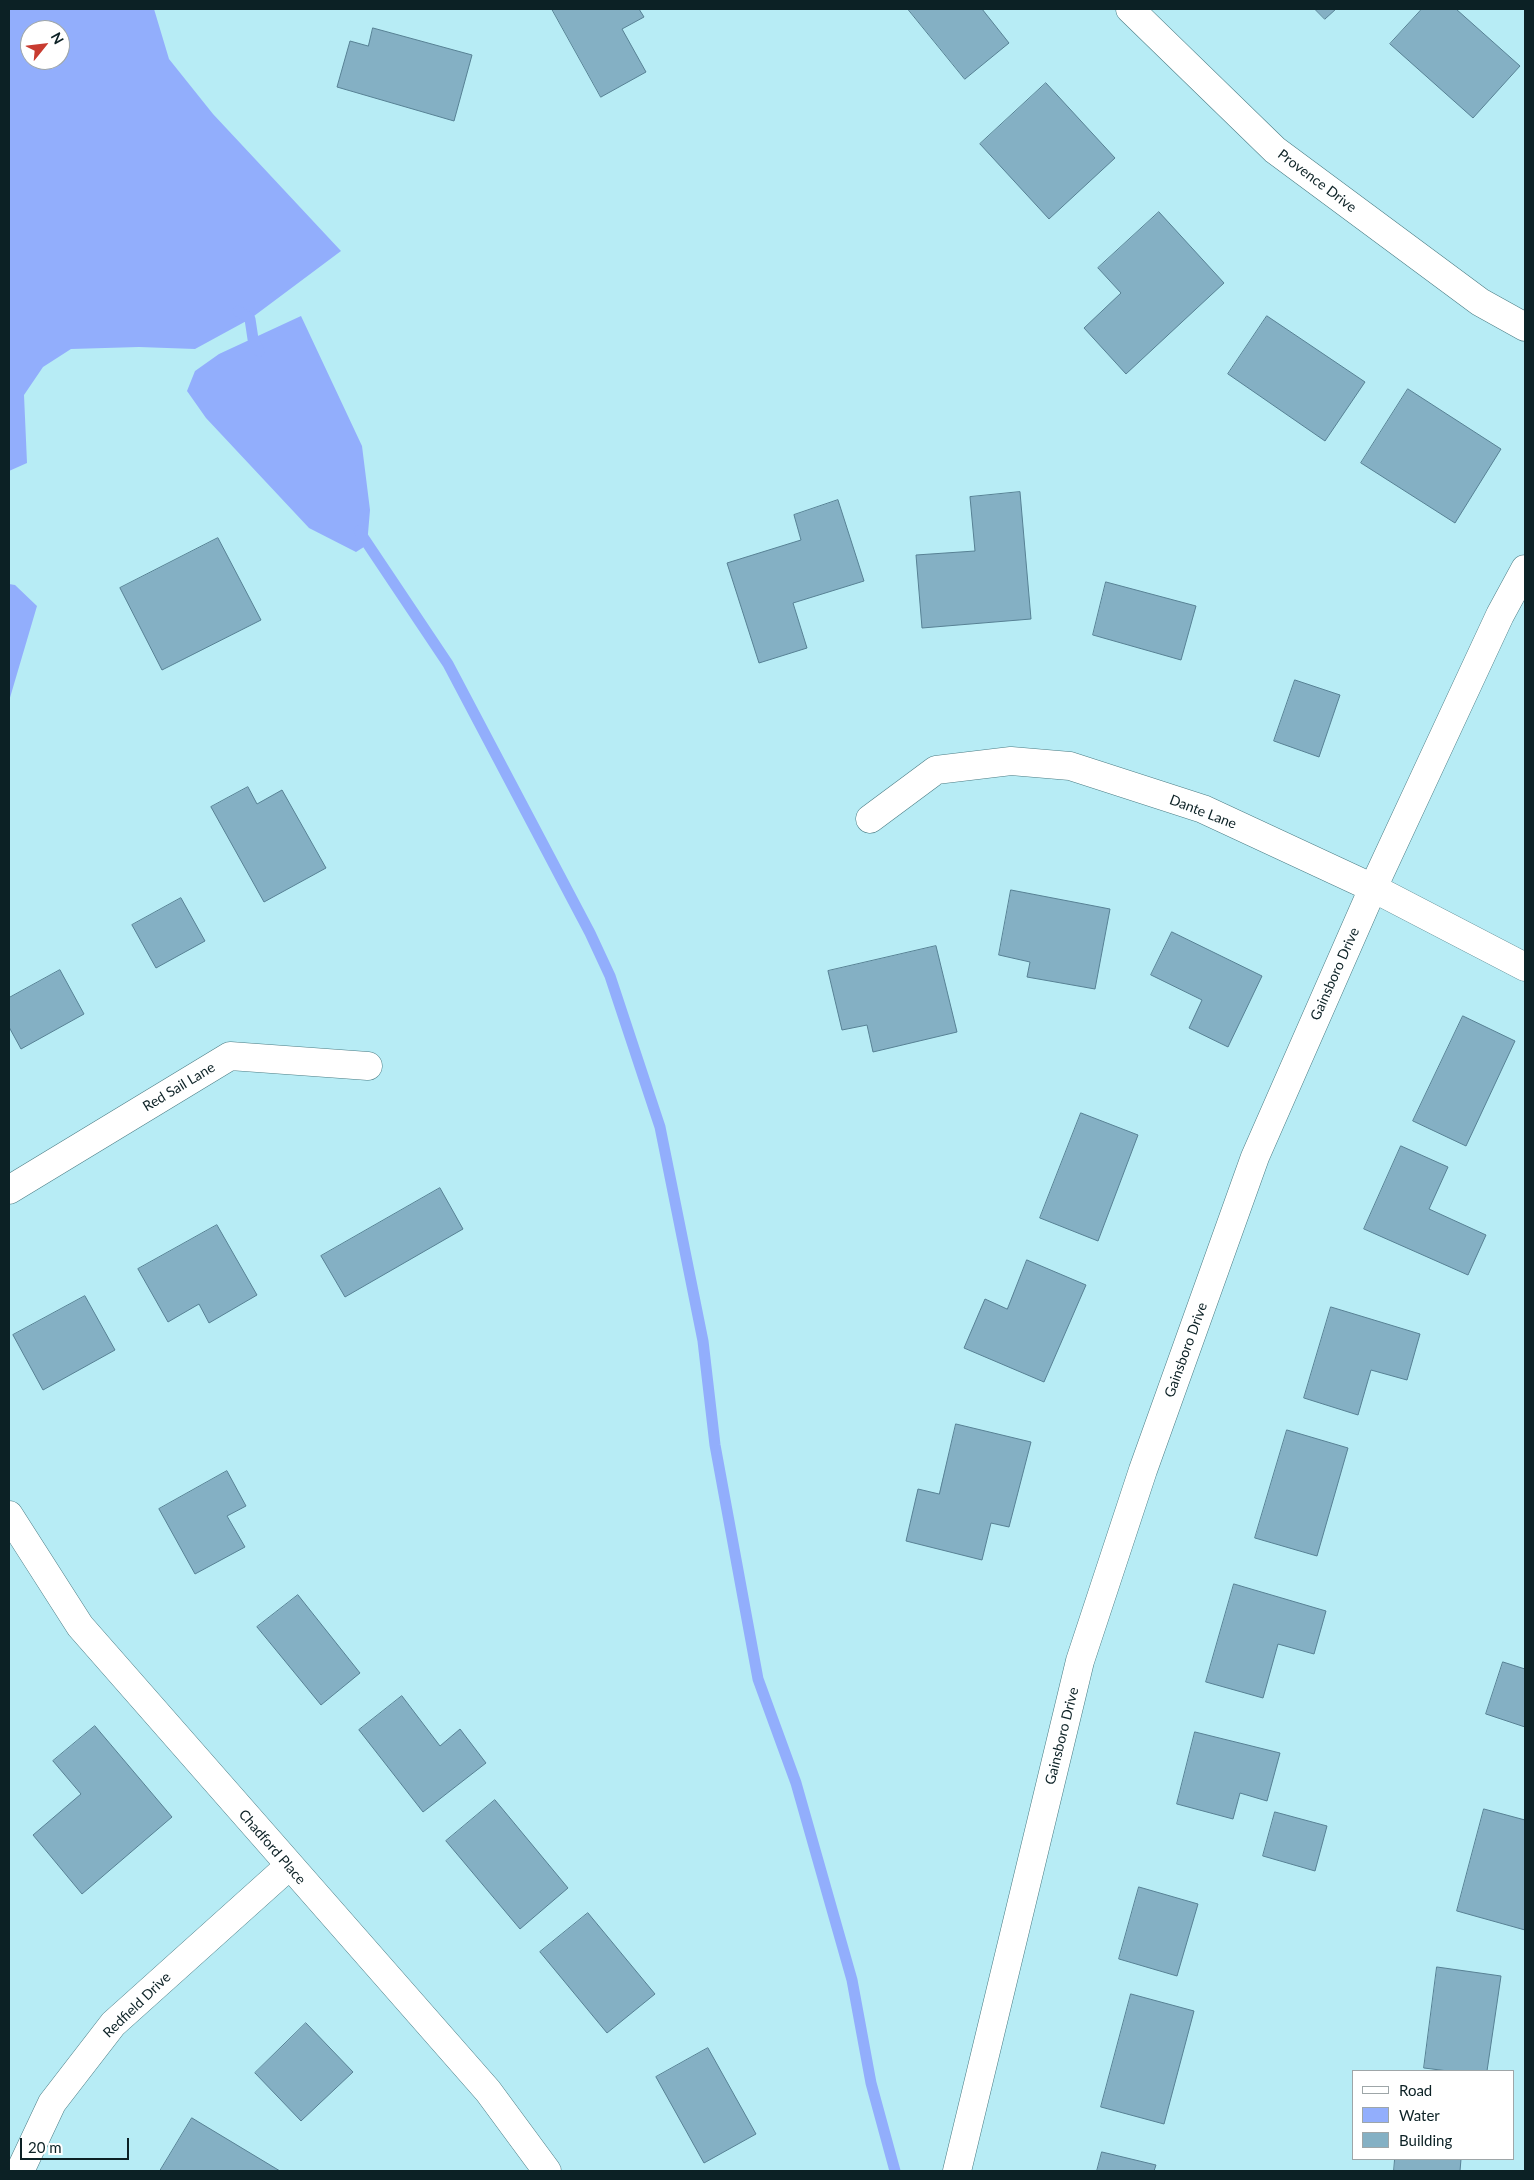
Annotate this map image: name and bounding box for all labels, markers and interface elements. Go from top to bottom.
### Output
north arrow [20,20,70,70]
text: N [48,29,68,47]
street label: Provence Drive [1274,146,1360,216]
street label: Dante Lane [1167,792,1239,832]
street label: Gainsboro Drive [1307,925,1363,1023]
street label: Red Sail Lane [140,1059,218,1115]
street label: Gainsboro Drive [1161,1300,1211,1400]
street label: Gainsboro Drive [1042,1686,1082,1786]
street label: Chadford Place [235,1806,309,1888]
street label: Redfield Drive [100,1969,174,2041]
legend [1352,2070,1514,2160]
text: Road [1399,2081,1432,2099]
text: Water [1399,2106,1440,2124]
scale bar [22,2128,131,2160]
text: Building [1399,2131,1452,2149]
text: 20 m [28,2138,62,2156]

